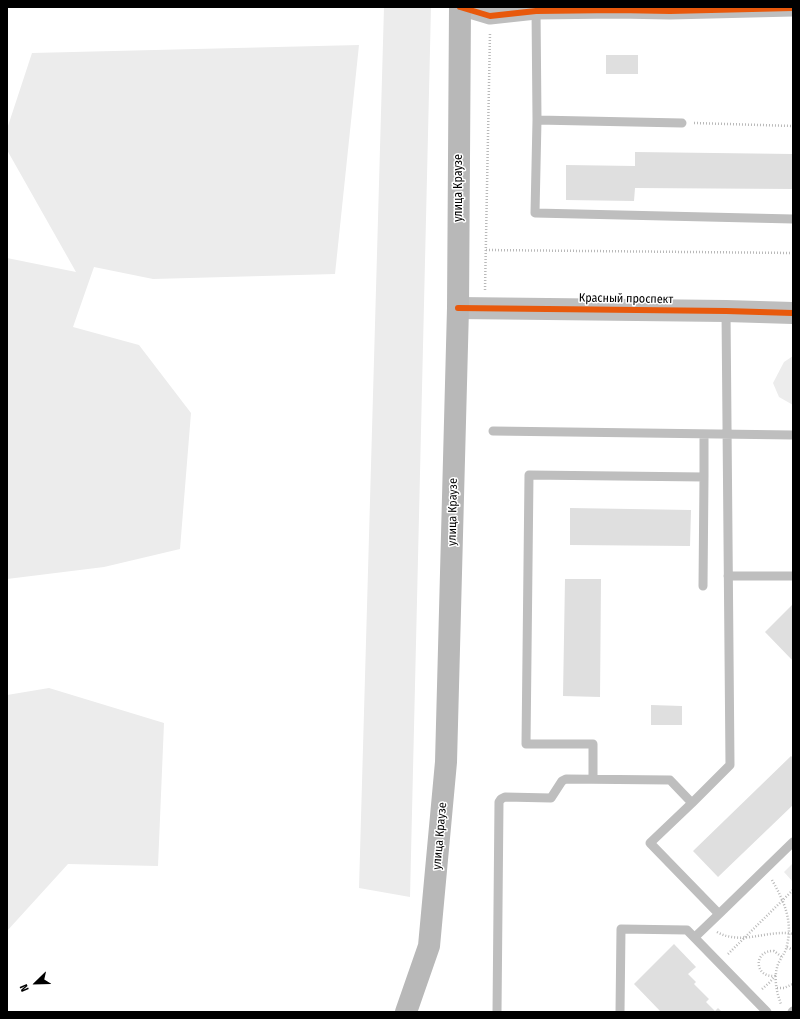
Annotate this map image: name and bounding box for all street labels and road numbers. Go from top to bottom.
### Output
street label: улица Краузе [452,154,466,222]
street label: Красный проспект [579,291,673,307]
street label: улица Краузе [445,478,461,546]
street label: улица Краузе [430,802,450,870]

